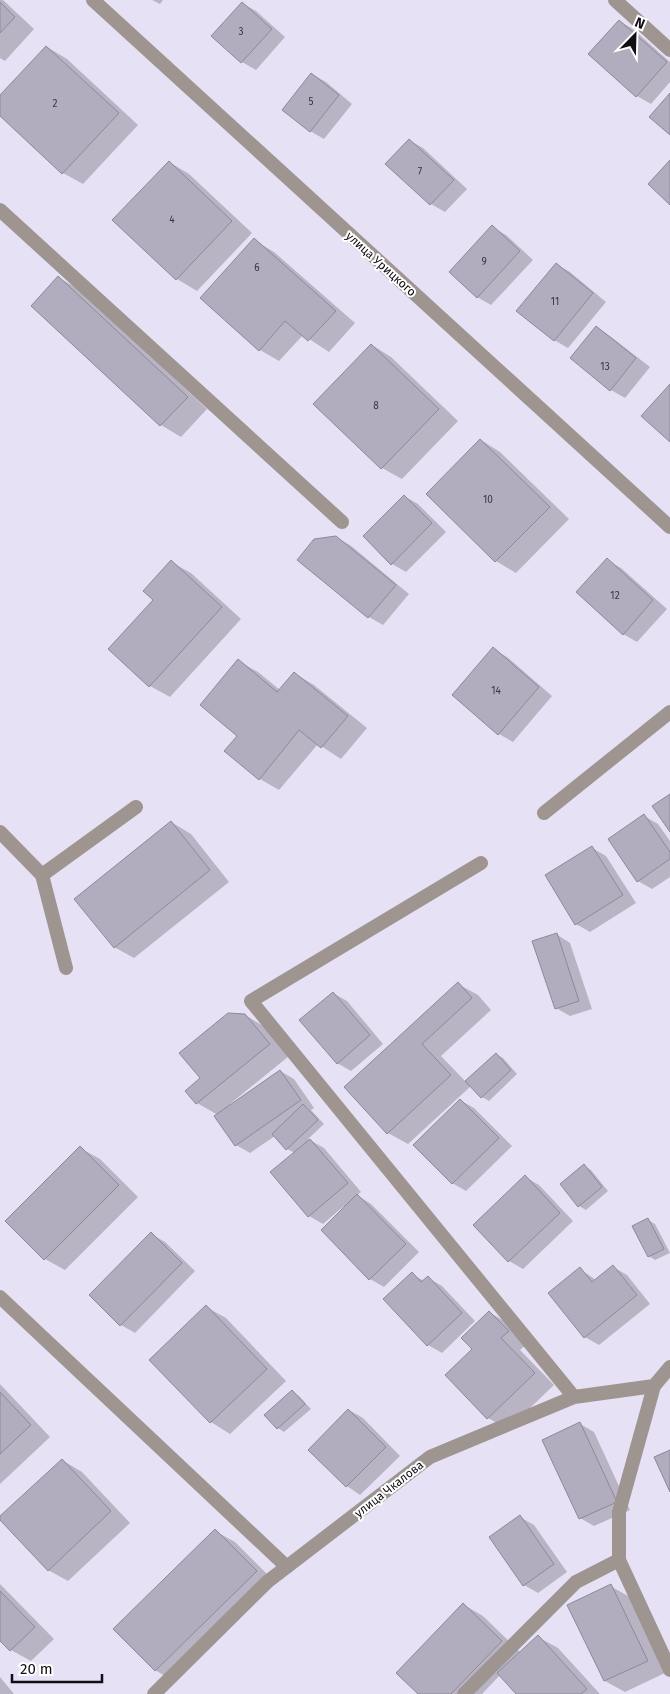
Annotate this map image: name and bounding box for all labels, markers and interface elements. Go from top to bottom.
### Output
north arrow [610,10,660,60]
text: N [632,14,647,33]
house number: 3 [239,26,244,38]
house number: 5 [308,96,314,108]
house number: 2 [53,98,58,110]
house number: 7 [418,166,423,178]
house number: 4 [169,214,175,226]
street label: улица Урицкого [343,229,419,299]
house number: 9 [481,256,487,268]
house number: 6 [254,262,260,274]
house number: 11 [551,296,559,308]
house number: 13 [600,361,610,373]
house number: 8 [373,400,379,412]
house number: 10 [483,494,493,506]
house number: 12 [610,590,620,602]
house number: 14 [491,685,502,697]
street label: улица Чкалова [352,1458,426,1520]
scale bar [12,1652,102,1684]
text: 20 m [20,1660,53,1678]

